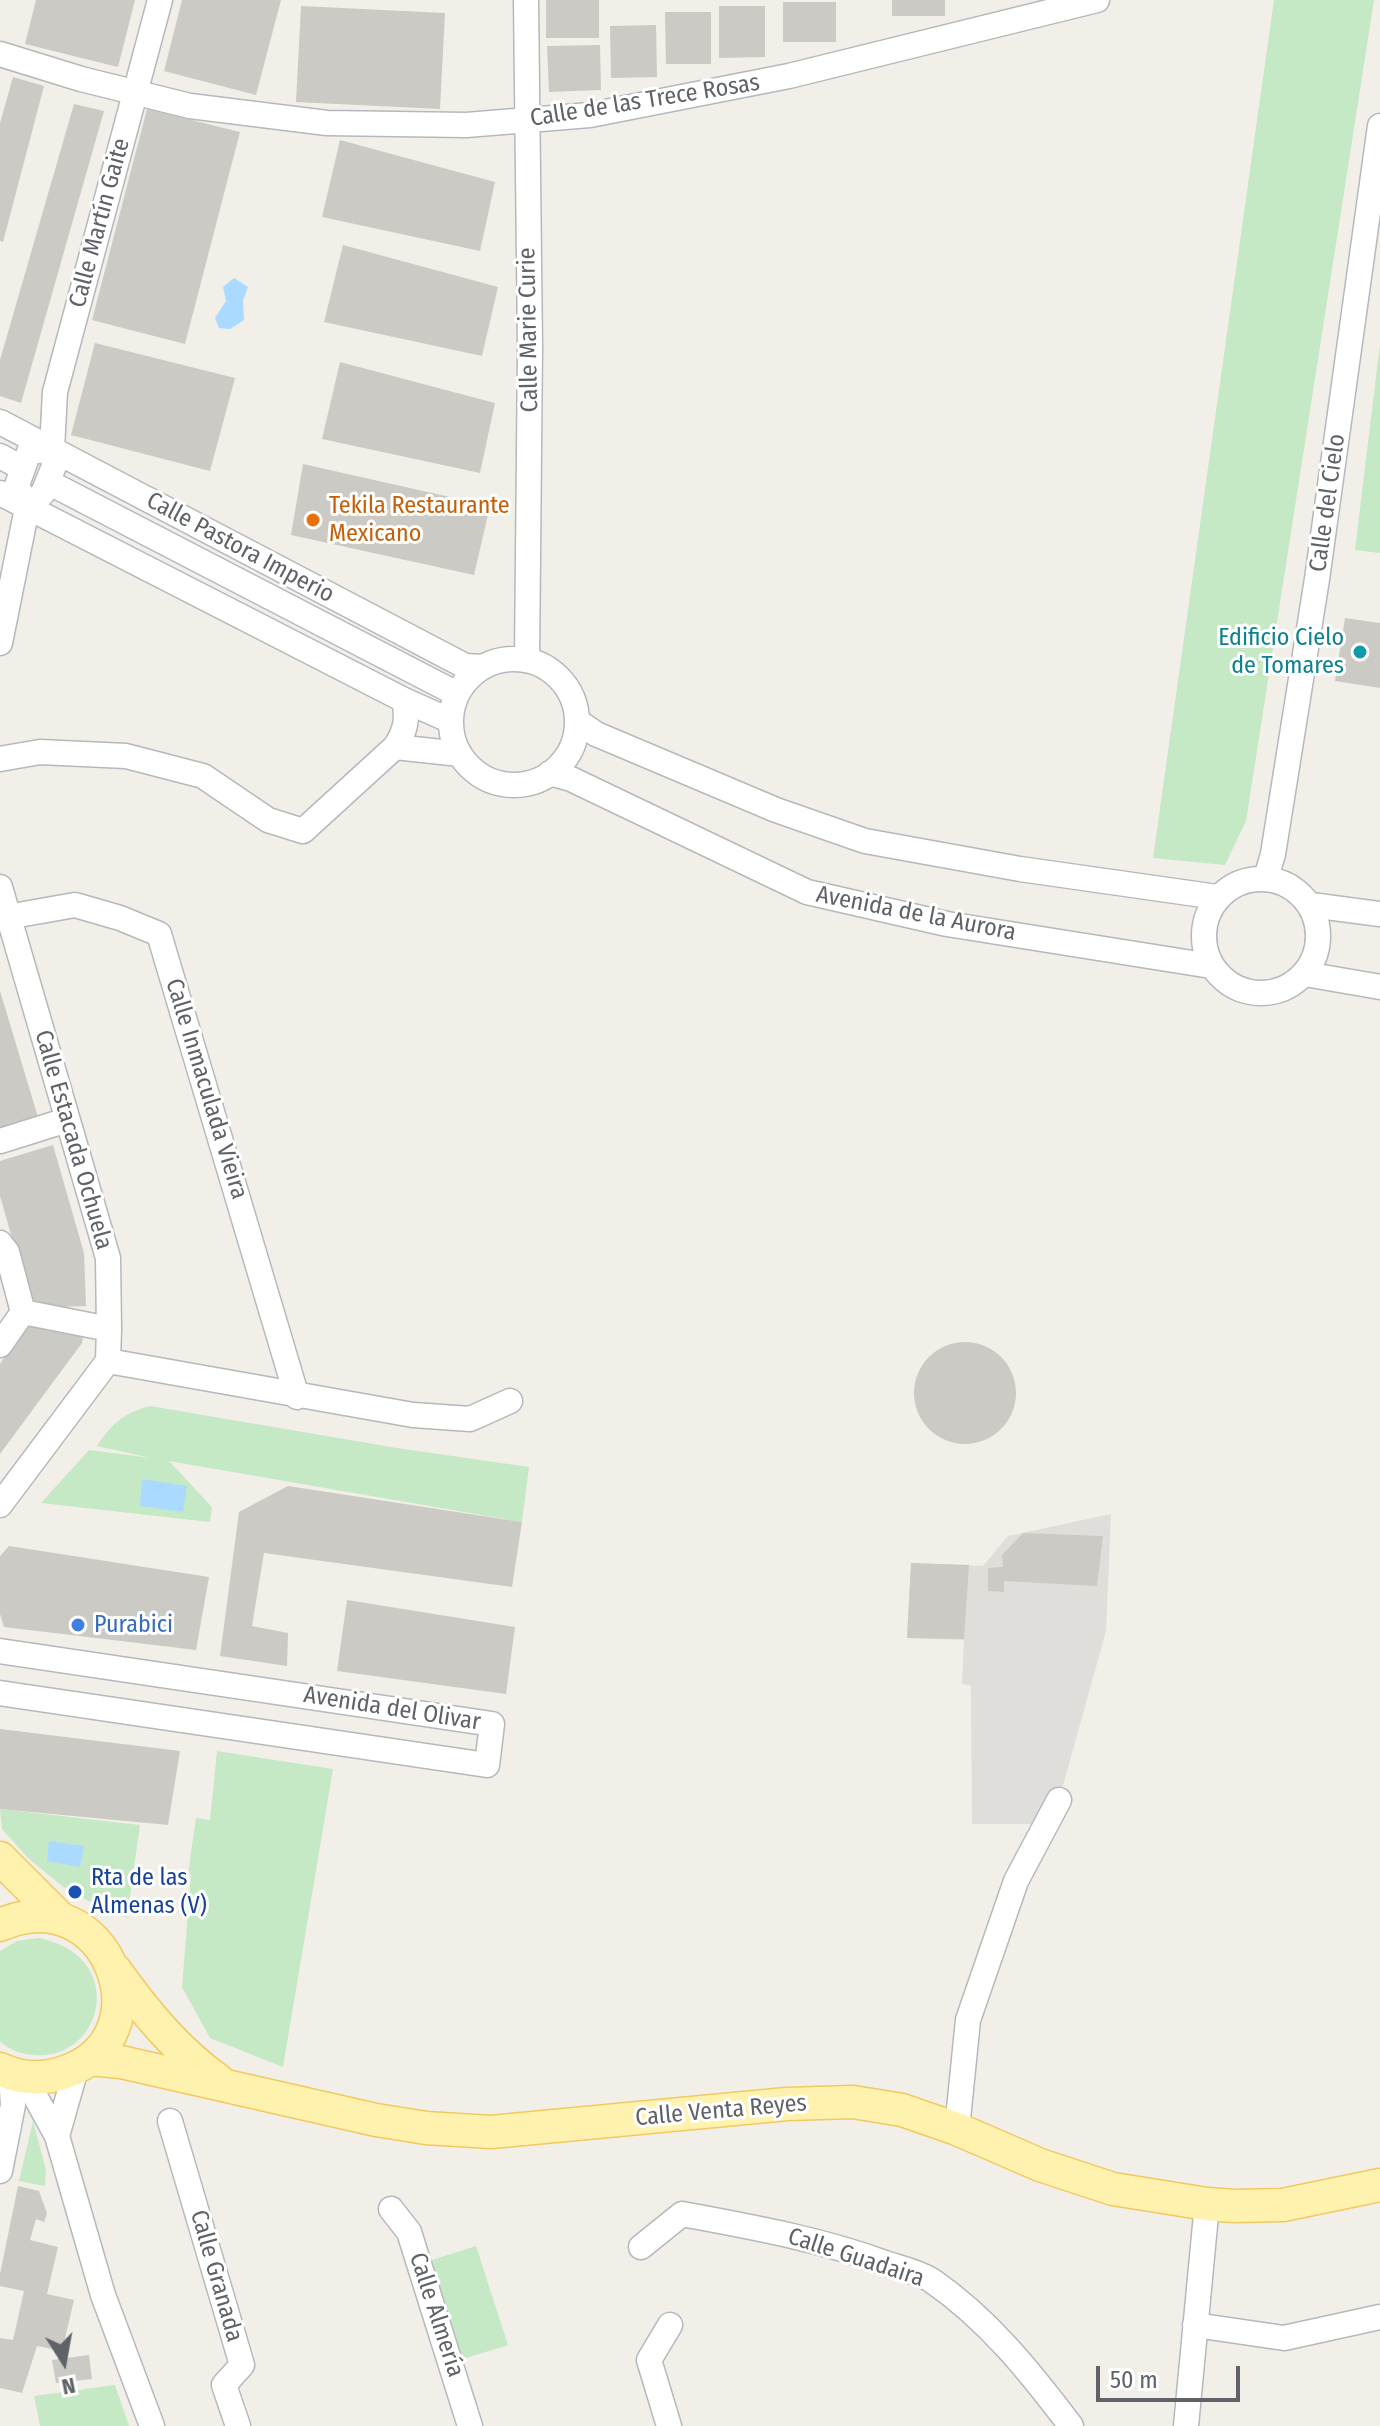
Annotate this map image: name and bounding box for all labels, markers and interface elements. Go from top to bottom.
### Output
street label: Calle de las Trece Rosas [528,69,762,133]
street label: Calle Martín Gaite [64,135,136,311]
street label: Calle Marie Curie [513,247,545,413]
street label: Calle del Cielo [1304,432,1352,574]
street label: Calle Pastora Imperio [141,486,339,610]
place label: Tekila Restaurante Mexicano [329,492,510,548]
marker: Tekila Restaurante Mexicano [304,511,322,529]
place label: Edificio Cielo de Tomares [1218,624,1344,680]
marker: Edificio Cielo de Tomares [1351,643,1369,661]
street label: Avenida de la Aurora [814,881,1018,947]
street label: Calle Inmaculada Vieira [159,975,253,1203]
street label: Calle Estacada Ochuela [28,1027,118,1253]
place label: Purabici [94,1611,173,1639]
marker: Purabici [69,1616,87,1634]
street label: Avenida del Olivar [302,1681,482,1737]
place label: Rta de las Almenas (V) [91,1864,207,1920]
marker: Rta de las Almenas (V) [66,1883,84,1901]
street label: Calle Venta Reyes [634,2089,808,2133]
street label: Calle Granada [183,2207,249,2345]
street label: Calle Guadaira [784,2222,928,2294]
street label: Calle Almería [402,2249,470,2381]
north arrow [24,2322,104,2402]
scale bar [1100,2350,1244,2400]
text: 50 m [1110,2366,1158,2394]
text: N [60,2372,78,2401]

